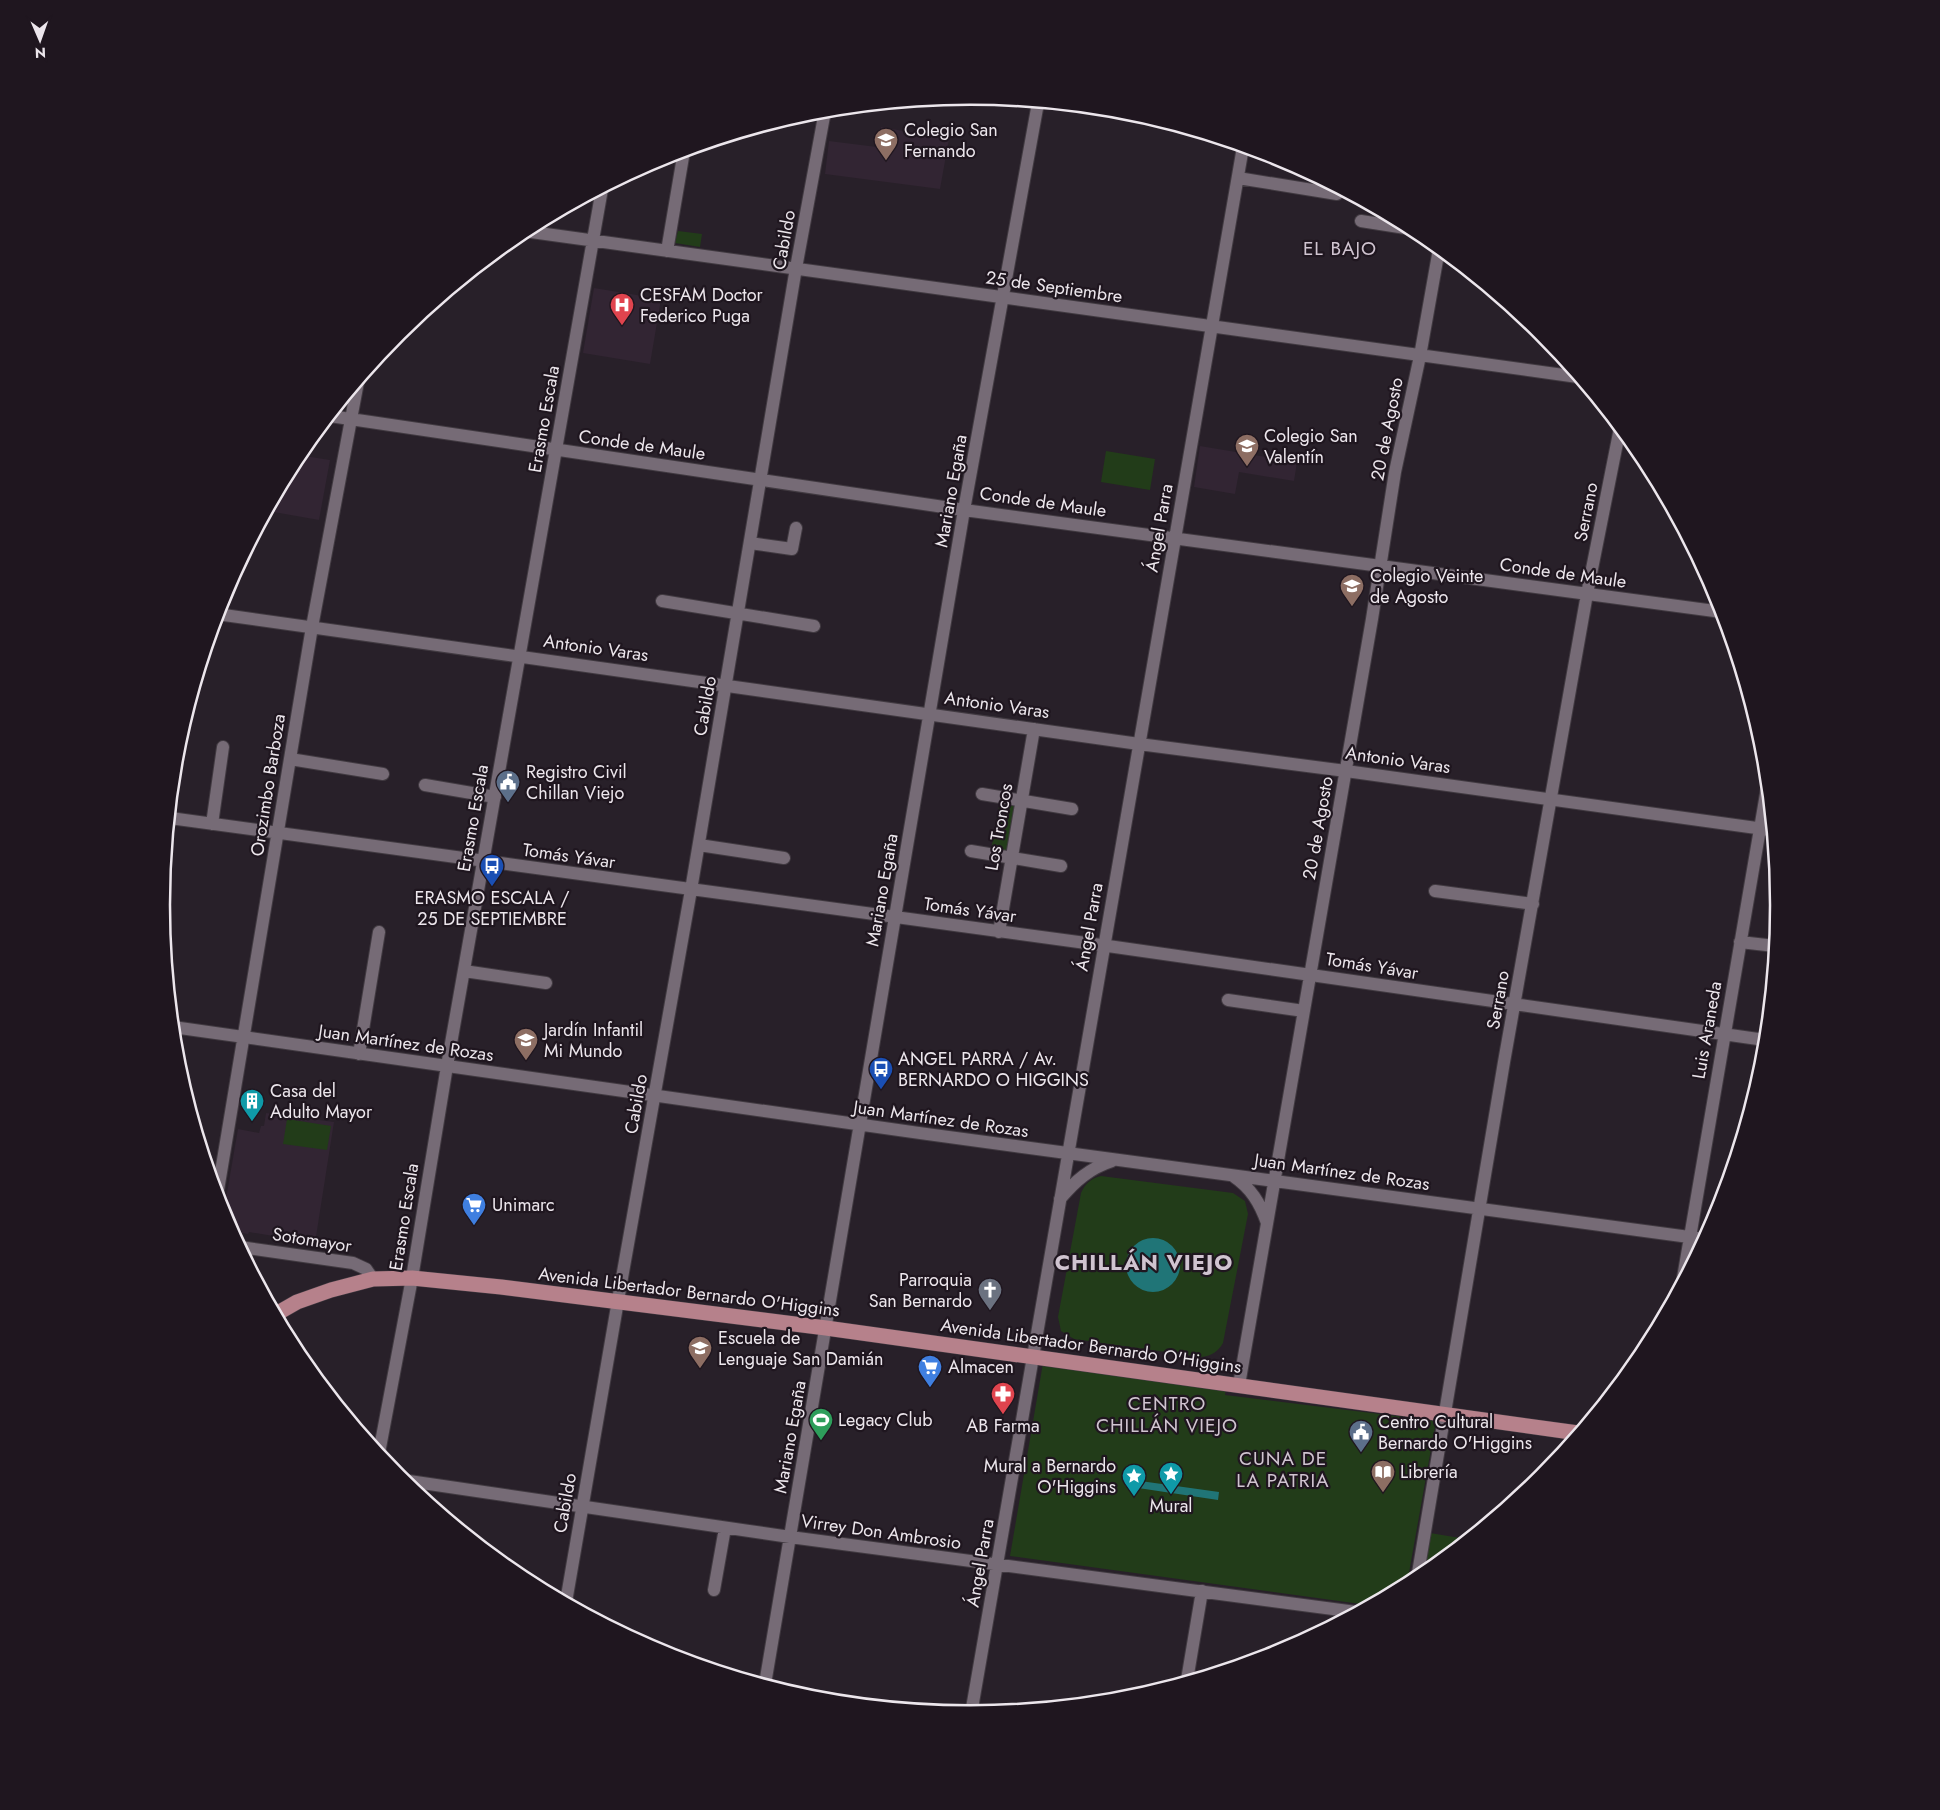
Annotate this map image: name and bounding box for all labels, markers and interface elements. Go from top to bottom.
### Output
north arrow [15,15,65,65]
text: N [35,43,46,63]
place label: Colegio San Fernando [904,117,998,164]
school or university icon: Colegio San Fernando [873,127,899,161]
street label: Cabildo [766,208,802,272]
district label: EL BAJO [1303,235,1377,262]
street label: 25 de Septiembre [984,265,1124,309]
place label: CESFAM Doctor Federico Puga [640,282,764,329]
hospital icon: CESFAM Doctor Federico Puga [609,292,635,326]
street label: Erasmo Escala [522,363,566,475]
street label: 20 de Agosto [1364,375,1410,483]
street label: Conde de Maule [577,423,707,467]
place label: Colegio San Valentín [1264,423,1358,470]
street label: Mariano Egaña [928,432,974,550]
school or university icon: Colegio San Valentín [1234,433,1260,467]
street label: Conde de Maule [978,480,1108,524]
street label: Serrano [1568,480,1604,544]
street label: Ángel Parra [1138,482,1180,574]
street label: Conde de Maule [1498,551,1628,595]
place label: Colegio Veinte de Agosto [1370,563,1483,610]
school or university icon: Colegio Veinte de Agosto [1339,573,1365,607]
street label: Antonio Varas [542,628,650,668]
street label: Cabildo [687,674,723,738]
street label: Antonio Varas [943,685,1051,725]
street label: Orozimbo Barboza [244,712,292,858]
street label: Antonio Varas [1344,740,1452,780]
place label: Registro Civil Chillan Viejo [526,759,627,806]
street label: Erasmo Escala [451,762,495,874]
public building icon: Registro Civil Chillan Viejo [495,769,521,803]
street label: 20 de Agosto [1296,774,1340,882]
street label: Los Troncos [979,781,1019,873]
street label: Mariano Egaña [859,831,905,949]
street label: Tomás Yávar [521,837,618,875]
bus stop icon: ERASMO ESCALA / 25 DE SEPTIEMBRE [479,853,505,887]
street label: Ángel Parra [1068,881,1110,973]
place label: ERASMO ESCALA / 25 DE SEPTIEMBRE [415,885,569,932]
street label: Tomás Yávar [922,891,1019,929]
street label: Tomás Yávar [1324,946,1421,986]
street label: Serrano [1480,968,1516,1032]
street label: Luis Araneda [1686,979,1728,1081]
place label: Jardín Infantil Mi Mundo [542,1017,643,1064]
street label: Juan Martínez de Rozas [315,1018,495,1068]
school or university icon: Jardín Infantil Mi Mundo [513,1027,539,1061]
place label: ANGEL PARRA / Av. BERNARDO O HIGGINS [898,1046,1089,1093]
bus stop icon: ANGEL PARRA / Av. BERNARDO O HIGGINS [868,1056,894,1090]
street label: Cabildo [618,1072,654,1136]
place label: Casa del Adulto Mayor [270,1078,373,1125]
building icon: Casa del Adulto Mayor [239,1088,265,1122]
street label: Juan Martínez de Rozas [850,1094,1030,1144]
street label: Juan Martínez de Rozas [1251,1147,1431,1197]
street label: Erasmo Escala [383,1161,425,1273]
supermarket icon: Unimarc [461,1192,487,1226]
place label: Unimarc [492,1192,555,1218]
street label: Sotomayor [270,1221,354,1259]
district label: CHILLÁN VIEJO [1055,1246,1233,1278]
street label: Avenida Libertador Bernardo O'Higgins [537,1261,841,1323]
place label: Parroquia San Bernardo [869,1267,972,1314]
church icon: Parroquia San Bernardo [977,1277,1003,1311]
street label: Avenida Libertador Bernardo O'Higgins [939,1312,1243,1380]
place label: Escuela de Lenguaje San Damián [718,1325,884,1372]
school or university icon: Escuela de Lenguaje San Damián [687,1335,713,1369]
supermarket icon: Almacen [917,1354,943,1388]
place label: Almacen [948,1354,1014,1380]
street label: Mariano Egaña [767,1378,813,1496]
pharmacy icon: AB Farma [990,1381,1016,1415]
district label: CENTRO CHILLÁN VIEJO [1096,1390,1238,1439]
sports icon: Legacy Club [808,1407,834,1441]
place label: Legacy Club [838,1407,932,1433]
place label: Centro Cultural Bernardo O'Higgins [1378,1409,1532,1456]
place label: AB Farma [966,1413,1040,1439]
public building icon: Centro Cultural Bernardo O'Higgins [1348,1419,1374,1453]
district label: CUNA DE LA PATRIA [1236,1445,1330,1494]
place label: Mural a Bernardo O'Higgins [984,1453,1116,1500]
library icon: Librería [1370,1459,1396,1493]
place label: Librería [1400,1459,1458,1485]
place icon: Mural [1158,1461,1184,1495]
place icon: Mural a Bernardo O'Higgins [1121,1463,1147,1497]
street label: Cabildo [547,1471,583,1535]
place label: Mural [1149,1493,1193,1519]
street label: Virrey Don Ambrosio [799,1508,963,1556]
street label: Ángel Parra [959,1517,1001,1609]

